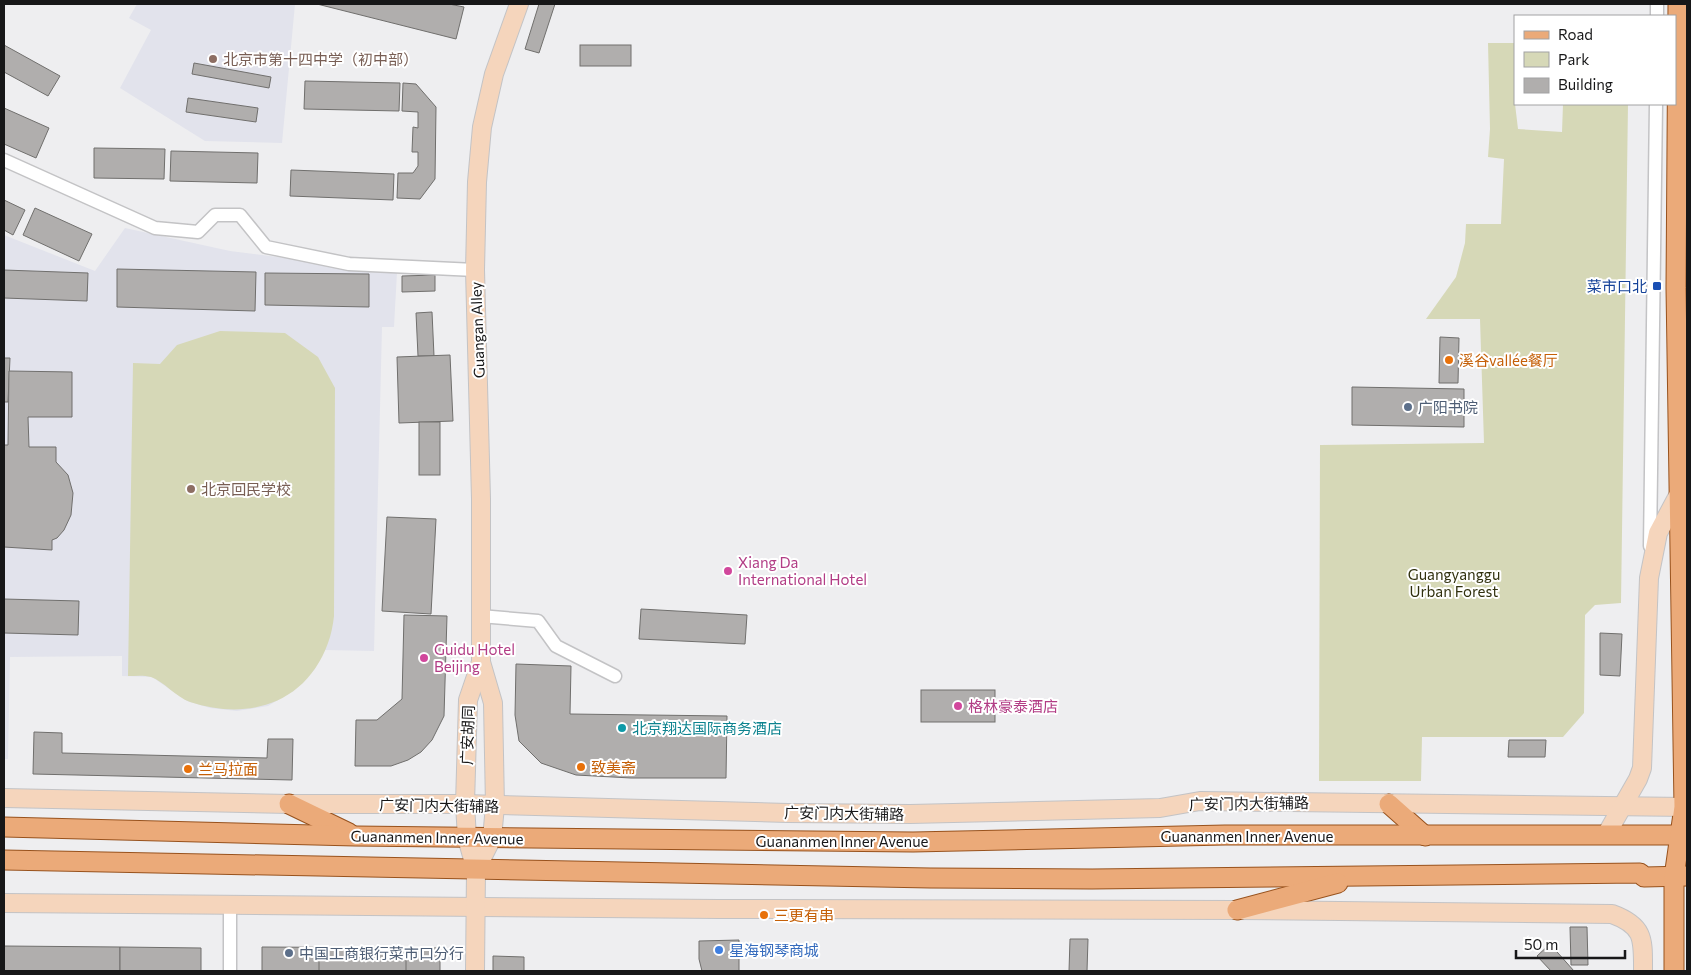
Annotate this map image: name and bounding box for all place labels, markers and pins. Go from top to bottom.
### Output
place label: 北京市第十四中学（初中部） [223,50,418,68]
marker: 北京市第十四中学（初中部） [207,53,219,65]
place label: 菜市口北 [1587,277,1647,295]
marker: 菜市口北 [1651,280,1663,292]
place label: 溪谷vallée餐厅 [1459,351,1558,369]
marker: 溪谷vallée餐厅 [1443,354,1455,366]
place label: 广阳书院 [1418,398,1478,416]
marker: 广阳书院 [1402,401,1414,413]
place label: 北京回民学校 [201,480,291,498]
marker: 北京回民学校 [185,483,197,495]
place label: Xiang Da International Hotel [738,553,867,588]
marker: Xiang Da International Hotel [722,565,734,577]
place label: Guidu Hotel Beijing [434,640,515,675]
marker: Guidu Hotel Beijing [418,652,430,664]
place label: 格林豪泰酒店 [968,697,1058,715]
marker: 格林豪泰酒店 [952,700,964,712]
place label: 北京翔达国际商务酒店 [632,719,782,737]
marker: 北京翔达国际商务酒店 [616,722,628,734]
place label: 致美斋 [591,758,636,776]
place label: 兰马拉面 [198,760,258,778]
marker: 致美斋 [575,761,587,773]
marker: 兰马拉面 [182,763,194,775]
place label: 三更有串 [774,906,834,924]
marker: 三更有串 [758,909,770,921]
place label: 星海钢琴商城 [729,941,819,959]
place label: 中国工商银行菜市口分行 [299,944,464,962]
marker: 星海钢琴商城 [713,944,725,956]
marker: 中国工商银行菜市口分行 [283,947,295,959]

